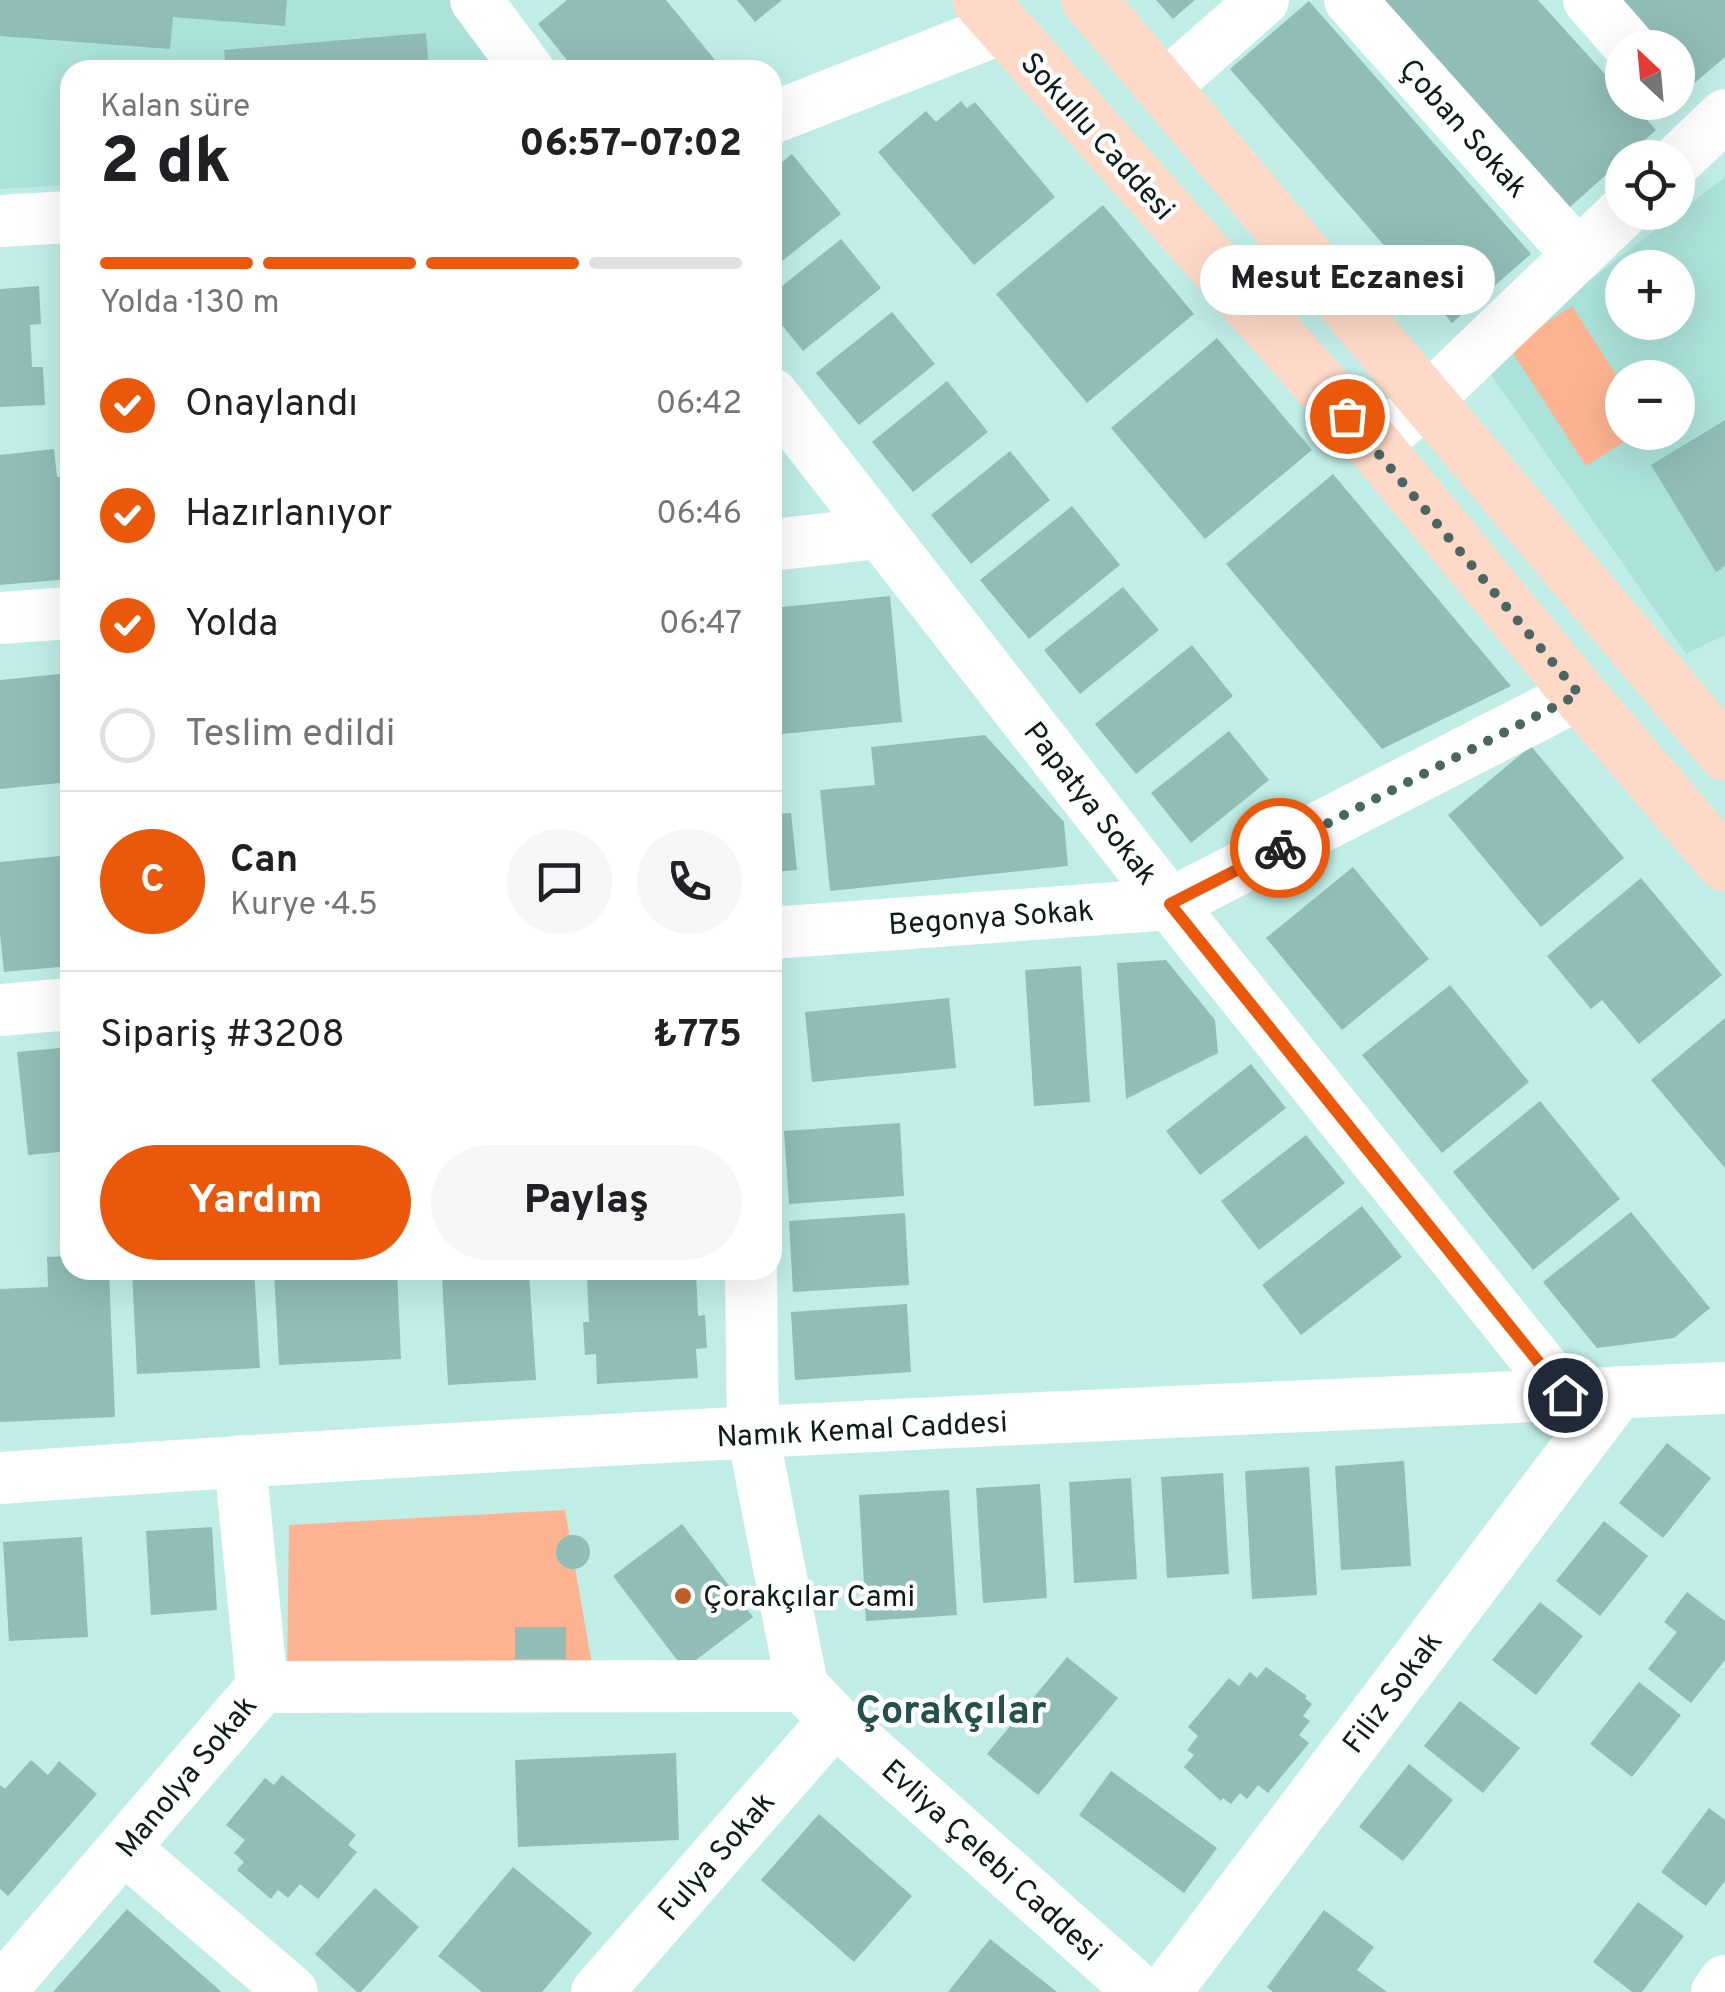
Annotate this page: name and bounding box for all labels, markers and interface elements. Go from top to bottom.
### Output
north arrow [1605,30,1695,120]
map controls [1605,30,1695,450]
street label: Sokullu Caddesi [1011,46,1181,229]
street label: Çoban Sokak [1390,52,1534,207]
text: Kalan süre [100,88,250,128]
text: 06:57–07:02 [519,121,742,170]
text: 2 dk [100,124,231,206]
button: locate [1605,140,1695,230]
callout: Mesut Eczanesi [1200,246,1494,316]
button: + [1605,250,1695,340]
text: Mesut Eczanesi [1230,260,1465,300]
text: Yolda · 130 m [100,284,280,324]
button: − [1605,360,1695,450]
pin [1305,374,1390,459]
icon: check [100,378,155,433]
text: Onaylandı [185,381,358,430]
text: 06:42 [656,385,742,425]
icon: bag [1320,389,1375,444]
icon: check [100,488,155,543]
text: Hazırlanıyor [185,491,392,540]
text: 06:46 [656,495,742,535]
icon: check [100,598,155,653]
text: Yolda [185,601,278,650]
text: 06:47 [659,605,742,645]
text: Teslim edildi [185,711,395,760]
street label: Papatya Sokak [1014,715,1164,894]
courier [1230,798,1330,898]
icon: bike [1253,821,1308,876]
button: chat [507,829,612,934]
button: phone [637,829,742,934]
text: Can [230,837,298,886]
text: C [140,857,165,906]
text: Kurye · 4.5 [230,886,378,926]
street label: Begonya Sokak [887,894,1095,945]
text: Sipariş #3208 [100,1012,345,1061]
text: ₺775 [653,1012,742,1061]
button: Yardım [100,1145,411,1260]
button: Paylaş [431,1145,742,1260]
pin [1523,1353,1608,1438]
icon: home [1538,1368,1593,1423]
street label: Namık Kemal Caddesi [716,1405,1009,1458]
place label: Çorakçılar Cami [703,1580,915,1617]
marker: Çorakçılar Cami [672,1585,694,1607]
street label: Filiz Sokak [1336,1625,1452,1762]
district label: Çorakçılar [855,1688,1047,1738]
street label: Manolya Sokak [109,1689,267,1866]
street label: Evliya Çelebi Caddesi [873,1753,1108,1970]
street label: Fulya Sokak [652,1785,784,1930]

